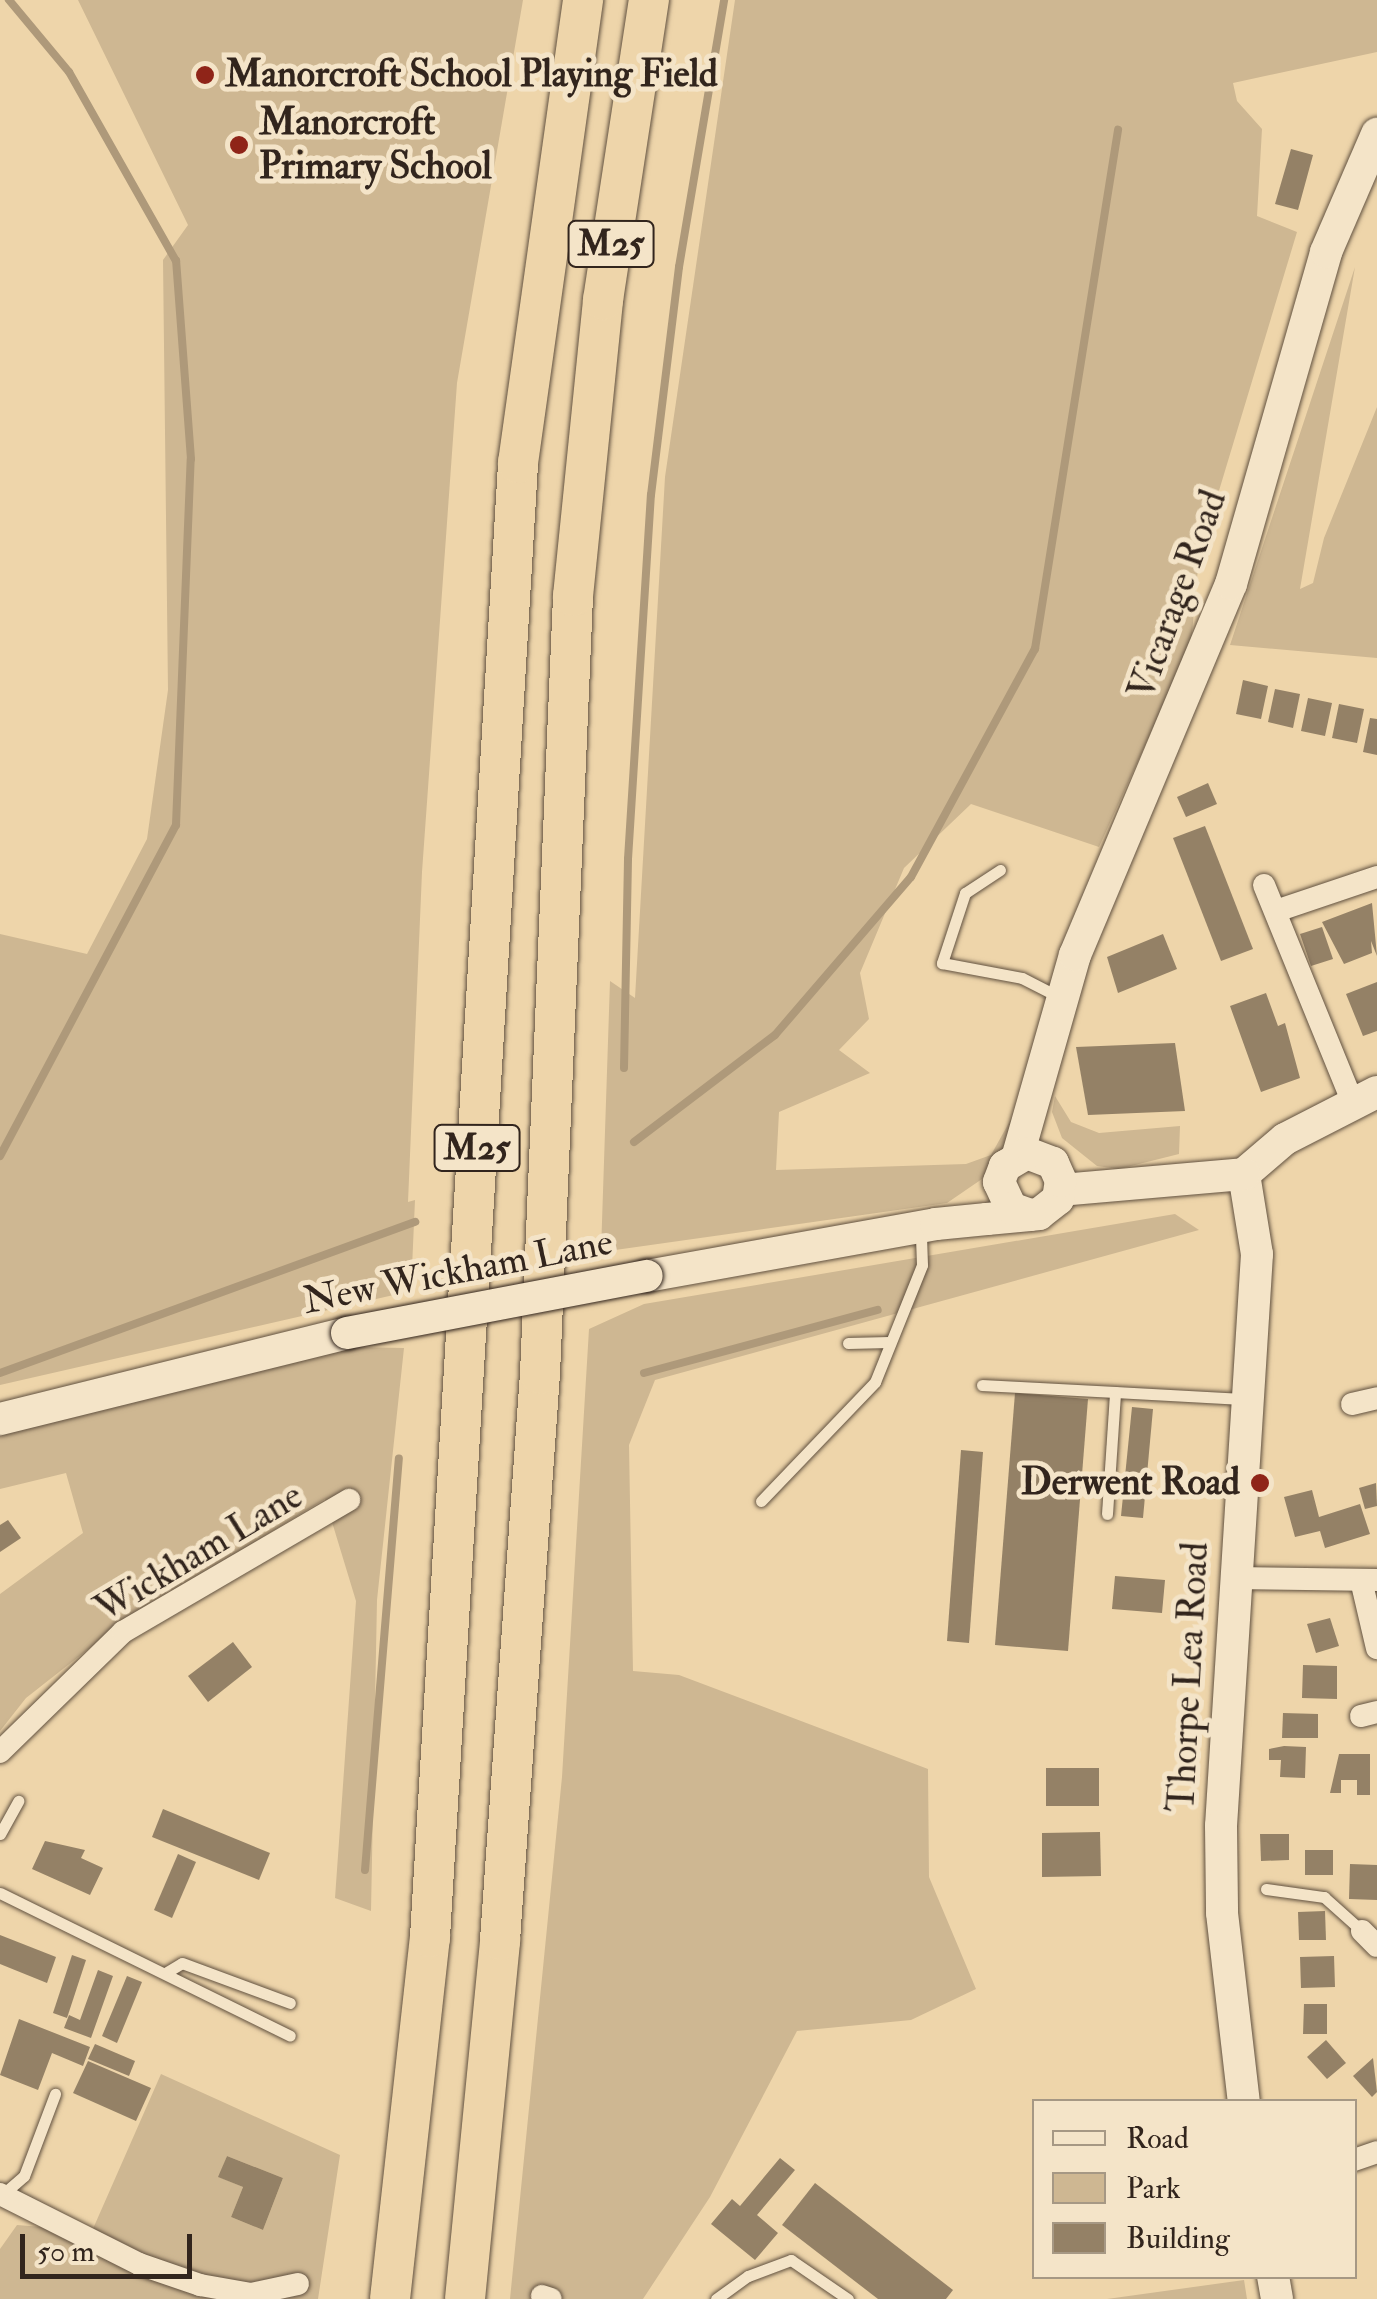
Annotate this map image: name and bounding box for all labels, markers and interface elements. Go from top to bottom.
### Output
place label: Manorcroft School Playing Field [225,52,718,98]
marker: Manorcroft School Playing Field [194,64,216,86]
place label: Manorcroft Primary School [259,100,492,190]
marker: Manorcroft Primary School [228,134,250,156]
road number: M25 [566,214,656,274]
street label: Vicarage Road [1119,484,1237,706]
road number: M25 [432,1118,522,1178]
street label: New Wickham Lane [299,1220,617,1324]
place label: Derwent Road [1021,1460,1240,1506]
marker: Derwent Road [1249,1472,1271,1494]
street label: Wickham Lane [87,1473,311,1633]
street label: Thorpe Lea Road [1159,1541,1219,1813]
legend [1032,2099,1357,2279]
text: Road [1126,2120,1189,2157]
text: Park [1126,2170,1181,2207]
scale bar [25,2214,198,2276]
text: Building [1126,2220,1230,2257]
text: 50 m [37,2233,95,2270]

